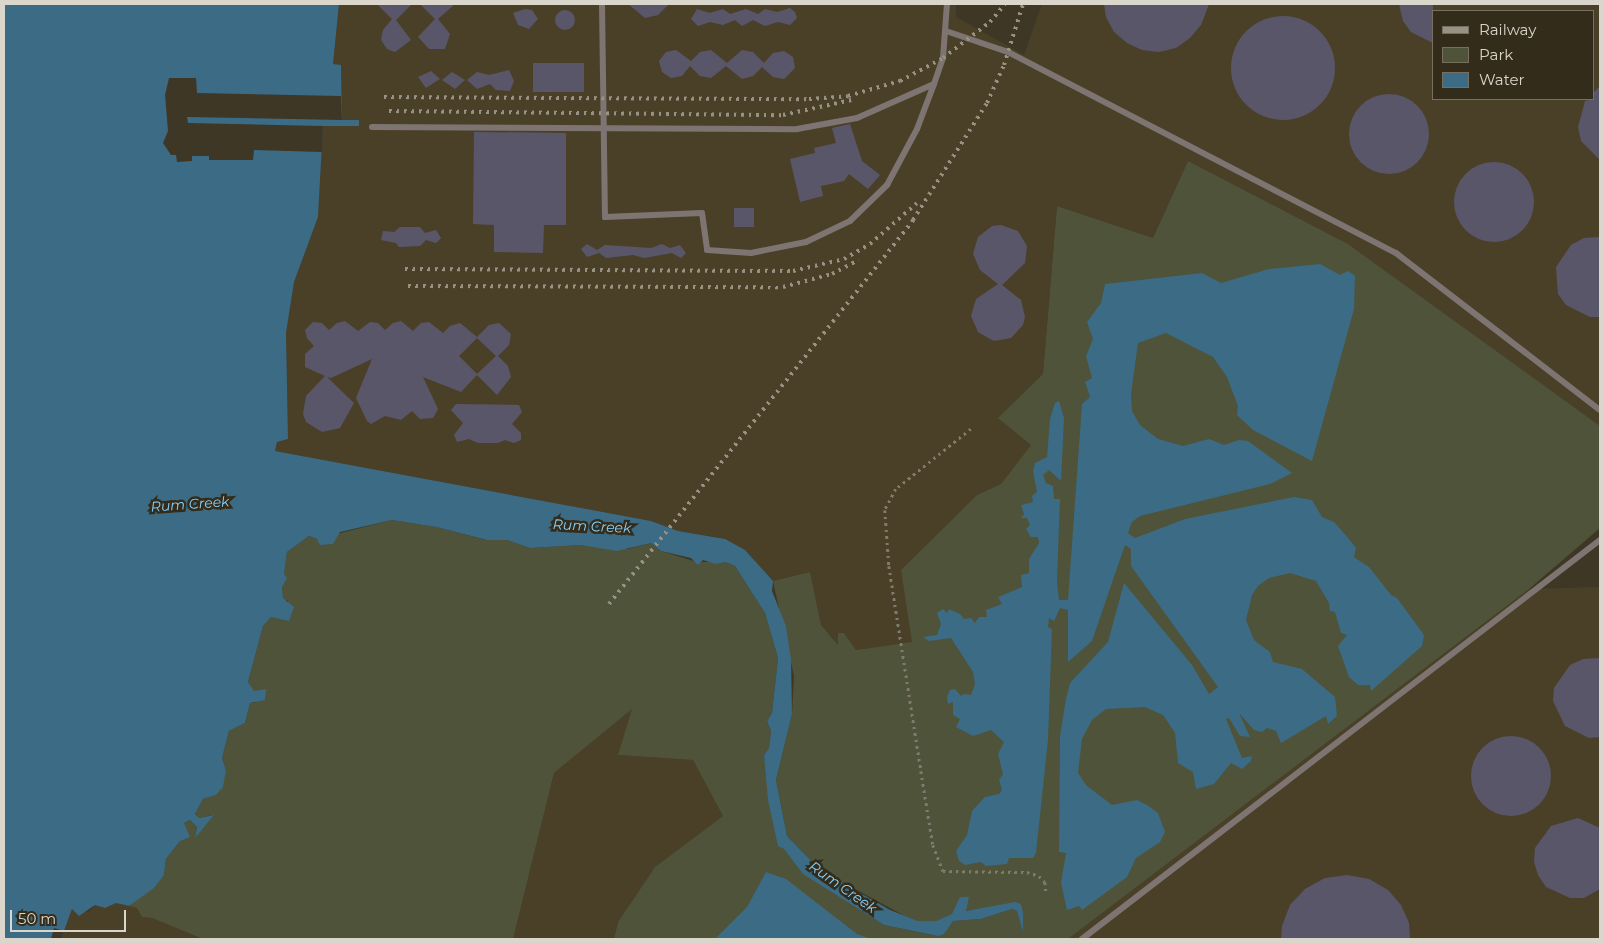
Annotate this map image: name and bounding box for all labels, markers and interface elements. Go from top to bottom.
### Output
legend [1432,10,1594,100]
text: Railway [1479,20,1536,39]
text: Park [1479,45,1513,64]
text: Water [1479,70,1525,89]
water label: Rum Creek [150,493,230,515]
water label: Rum Creek [552,516,632,536]
water label: Rum Creek [806,858,880,916]
scale bar [12,900,129,932]
text: 50 m [18,909,56,928]

